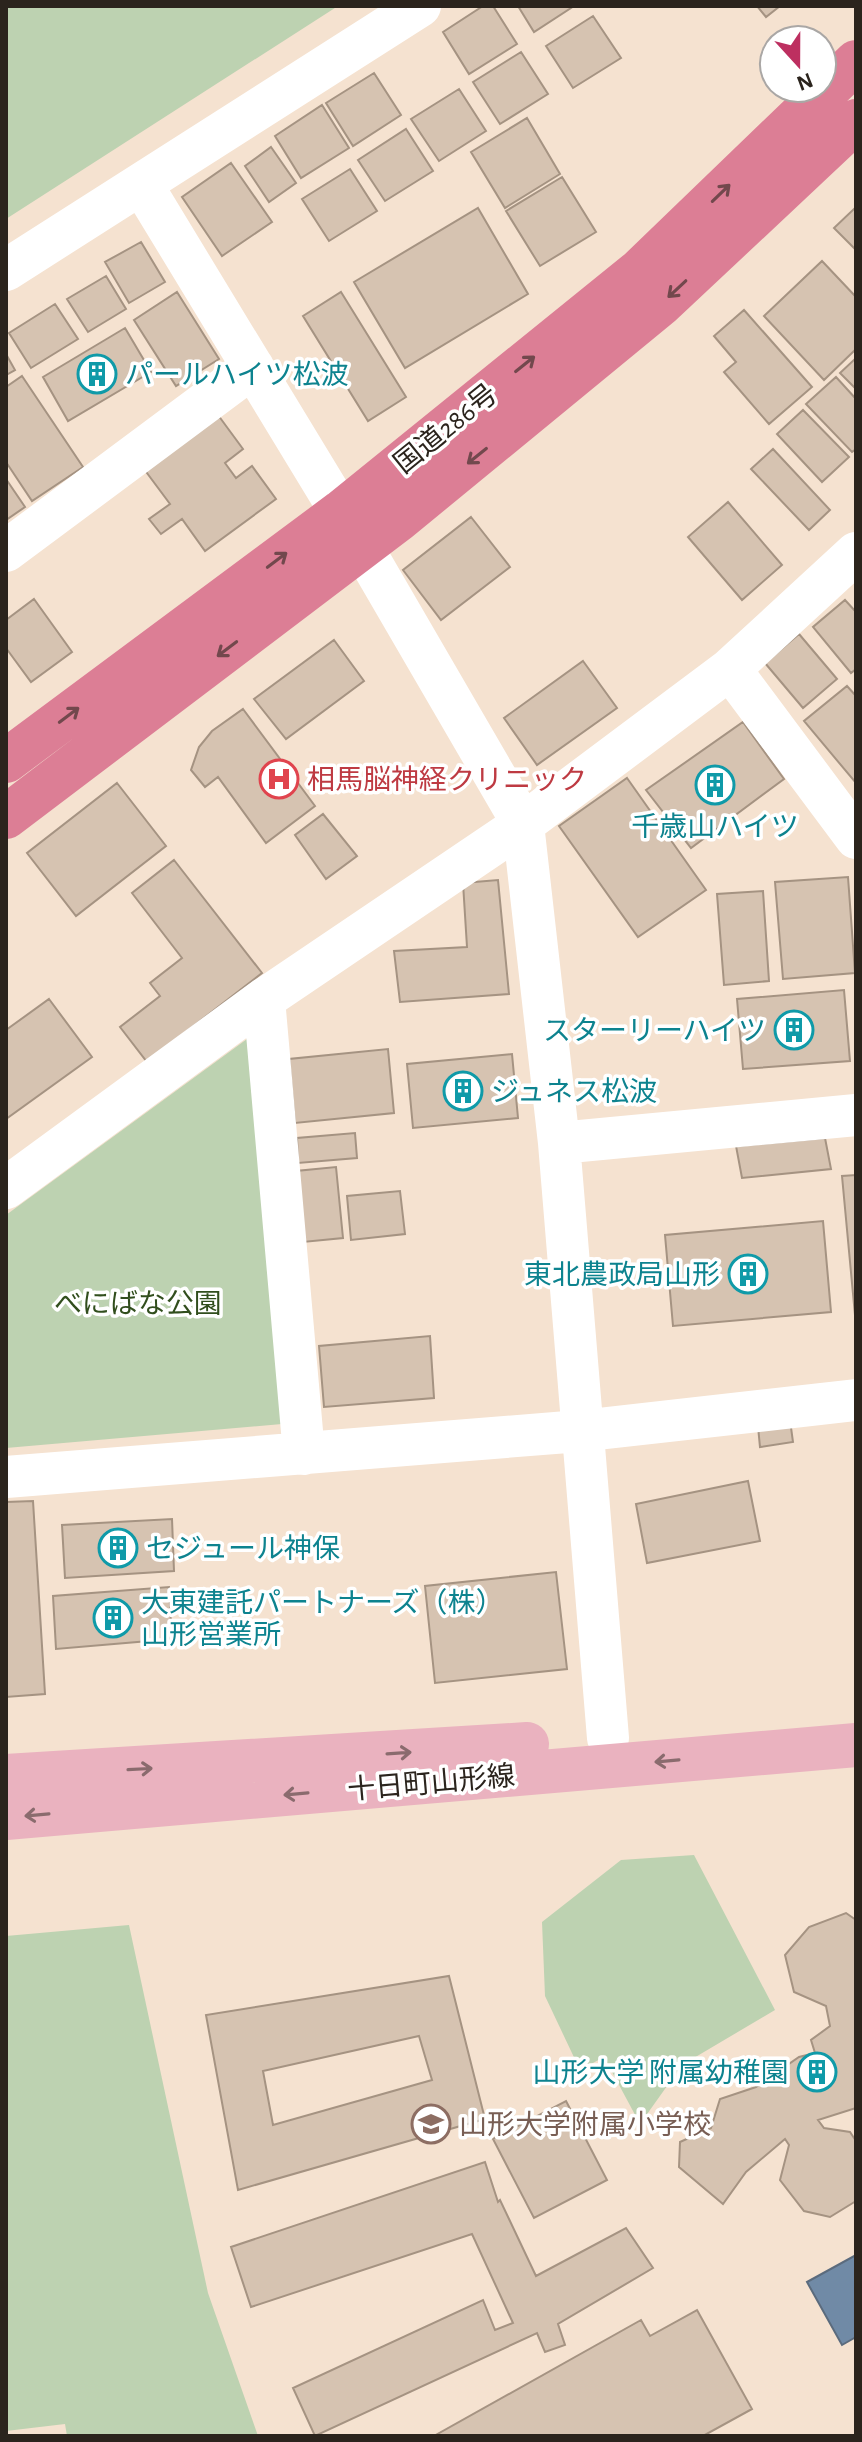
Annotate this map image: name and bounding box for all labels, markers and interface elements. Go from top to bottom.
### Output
north arrow [758,24,838,104]
text: N [794,69,816,95]
one-way arrow [711,184,730,203]
one-way arrow [667,280,687,298]
building icon: パールハイツ松波 [76,353,118,395]
one-way arrow [514,355,535,372]
place label: パールハイツ松波 [125,360,348,390]
street label: 国道286号 [388,378,503,479]
one-way arrow [467,447,488,465]
one-way arrow [266,551,288,568]
one-way arrow [217,641,238,658]
one-way arrow [57,706,79,723]
hospital icon: 相馬脳神経クリニック [258,758,300,800]
building icon: 千歳山ハイツ [694,764,736,806]
place label: 相馬脳神経クリニック [307,765,587,795]
place label: 千歳山ハイツ [631,812,799,842]
building icon: スターリーハイツ [773,1009,815,1051]
place label: スターリーハイツ [543,1017,766,1046]
building icon: ジュネス松波 [442,1070,484,1112]
place label: ジュネス松波 [491,1077,657,1107]
building icon: 東北農政局山形 [727,1253,769,1295]
place label: 東北農政局山形 [524,1260,720,1290]
park label: べにばな公園 [54,1289,222,1319]
building icon: セジュール神保 [97,1527,139,1569]
place label: セジュール神保 [146,1534,340,1564]
place label: 大東建託パートナーズ（株） 山形営業所 [141,1588,504,1650]
building icon: 大東建託パートナーズ（株） 山形営業所 [92,1597,134,1639]
one-way arrow [385,1745,412,1760]
one-way arrow [654,1754,681,1769]
one-way arrow [126,1761,153,1776]
street label: 十日町山形線 [346,1761,516,1805]
one-way arrow [283,1786,310,1801]
one-way arrow [24,1808,51,1823]
building icon: 山形大学 附属幼稚園 [796,2051,838,2093]
place label: 山形大学 附属幼稚園 [532,2058,789,2088]
school or university icon: 山形大学附属小学校 [410,2103,452,2145]
place label: 山形大学附属小学校 [459,2110,711,2140]

